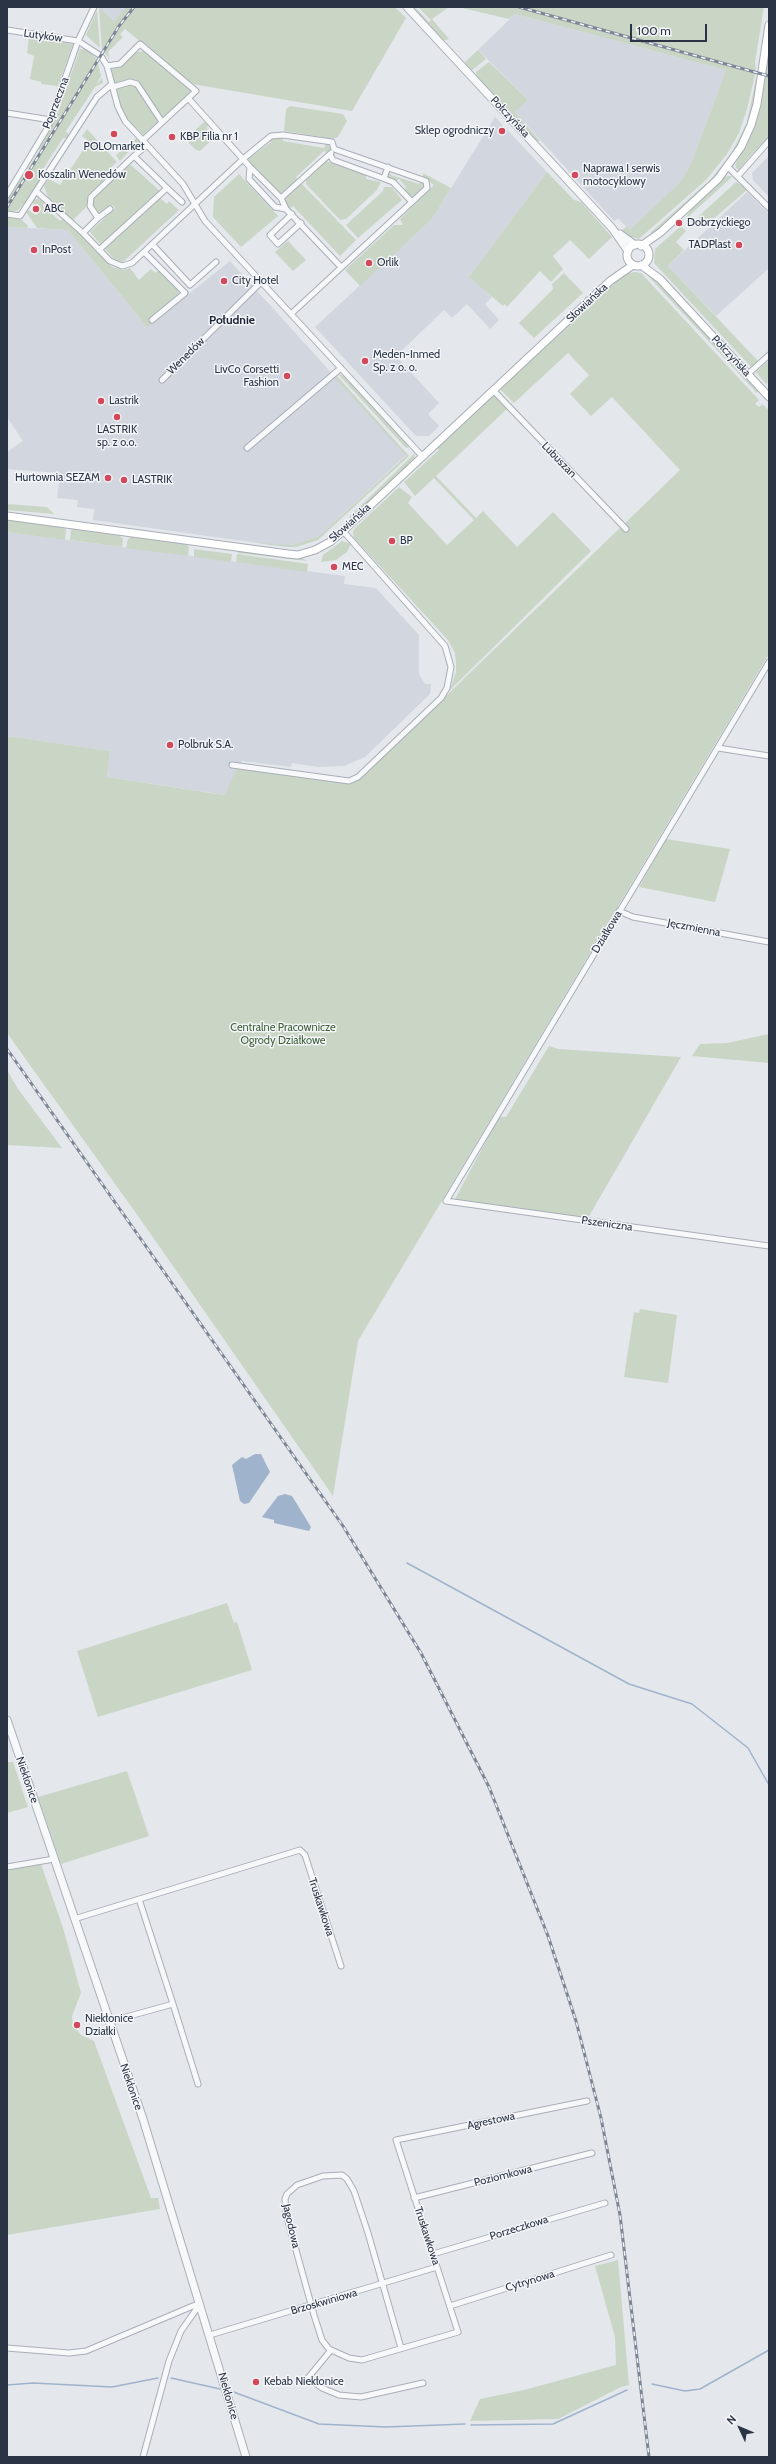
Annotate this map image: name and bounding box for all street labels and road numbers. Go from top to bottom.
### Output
street label: Lutyków [23,27,63,45]
street label: Poprzeczna [40,75,72,131]
street label: Połczyńska [488,94,532,140]
street label: Słowiańska [564,281,610,325]
street label: Połczyńska [709,333,753,379]
street label: Wenedów [165,335,207,377]
street label: Lubuszan [539,440,579,480]
street label: Słowiańska [326,501,374,545]
street label: Działkowa [589,908,625,956]
street label: Jęczmienna [666,916,722,940]
street label: Pszeniczna [581,1214,633,1234]
street label: Niekłonice [13,1755,41,1805]
street label: Truskawkowa [305,1876,337,1938]
street label: Niekłonice [117,2062,145,2112]
street label: Agrestowa [466,2109,516,2133]
street label: Poziomkowa [473,2162,533,2190]
street label: Jagodowa [280,2203,302,2249]
street label: Truskawkowa [411,2205,443,2267]
street label: Porzeczkowa [488,2213,550,2243]
street label: Cytrynowa [504,2267,556,2295]
street label: Brzoskwiniowa [289,2286,359,2318]
street label: Niekłonice [215,2371,241,2421]

